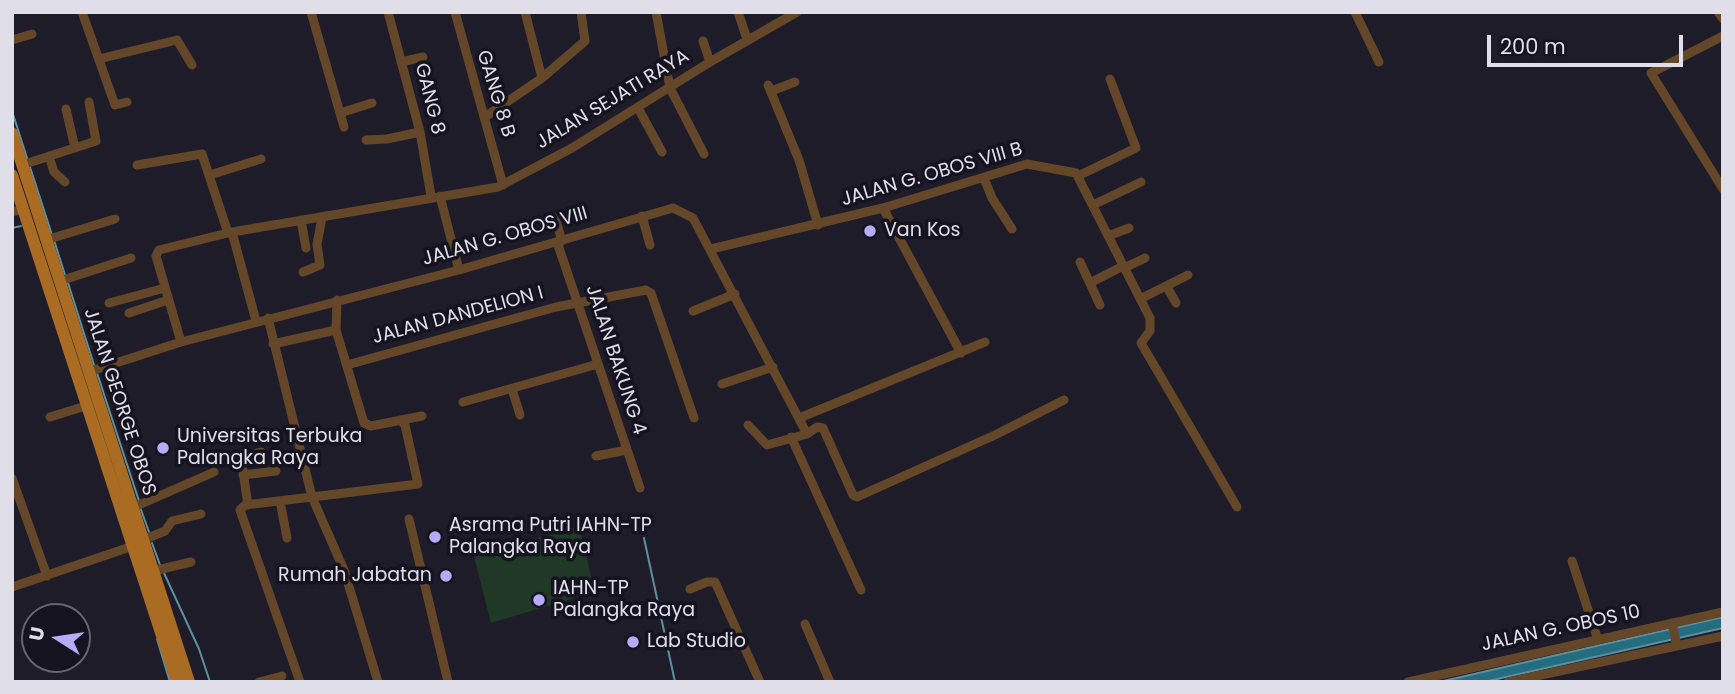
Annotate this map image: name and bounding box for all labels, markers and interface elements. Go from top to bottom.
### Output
scale bar [1490,21,1686,65]
text: 200 m [1500,32,1566,61]
street label: JALAN SEJATI RAYA [532,45,694,155]
street label: GANG 8 B [471,48,519,140]
street label: GANG 8 [409,61,449,137]
street label: JALAN G. OBOS VIII B [839,138,1025,212]
street label: JALAN G. OBOS VIII [420,203,590,271]
place label: Van Kos [884,220,960,242]
marker: Van Kos [862,223,878,239]
street label: JALAN DANDELION I [370,282,546,350]
street label: JALAN BAKUNG 4 [580,282,650,438]
street label: JALAN GEORGE OBOS [78,305,160,499]
place label: Universitas Terbuka Palangka Raya [177,426,362,470]
marker: Universitas Terbuka Palangka Raya [155,440,171,456]
place label: Asrama Putri IAHN-TP Palangka Raya [449,515,652,559]
marker: Asrama Putri IAHN-TP Palangka Raya [427,529,443,545]
place label: Rumah Jabatan [278,565,432,587]
marker: Rumah Jabatan [438,568,454,584]
place label: IAHN-TP Palangka Raya [553,578,695,622]
marker: IAHN-TP Palangka Raya [531,592,547,608]
street label: JALAN G. OBOS 10 [1479,601,1643,657]
north arrow [21,603,91,673]
text: U [22,625,52,643]
place label: Lab Studio [647,631,746,653]
marker: Lab Studio [625,634,641,650]

